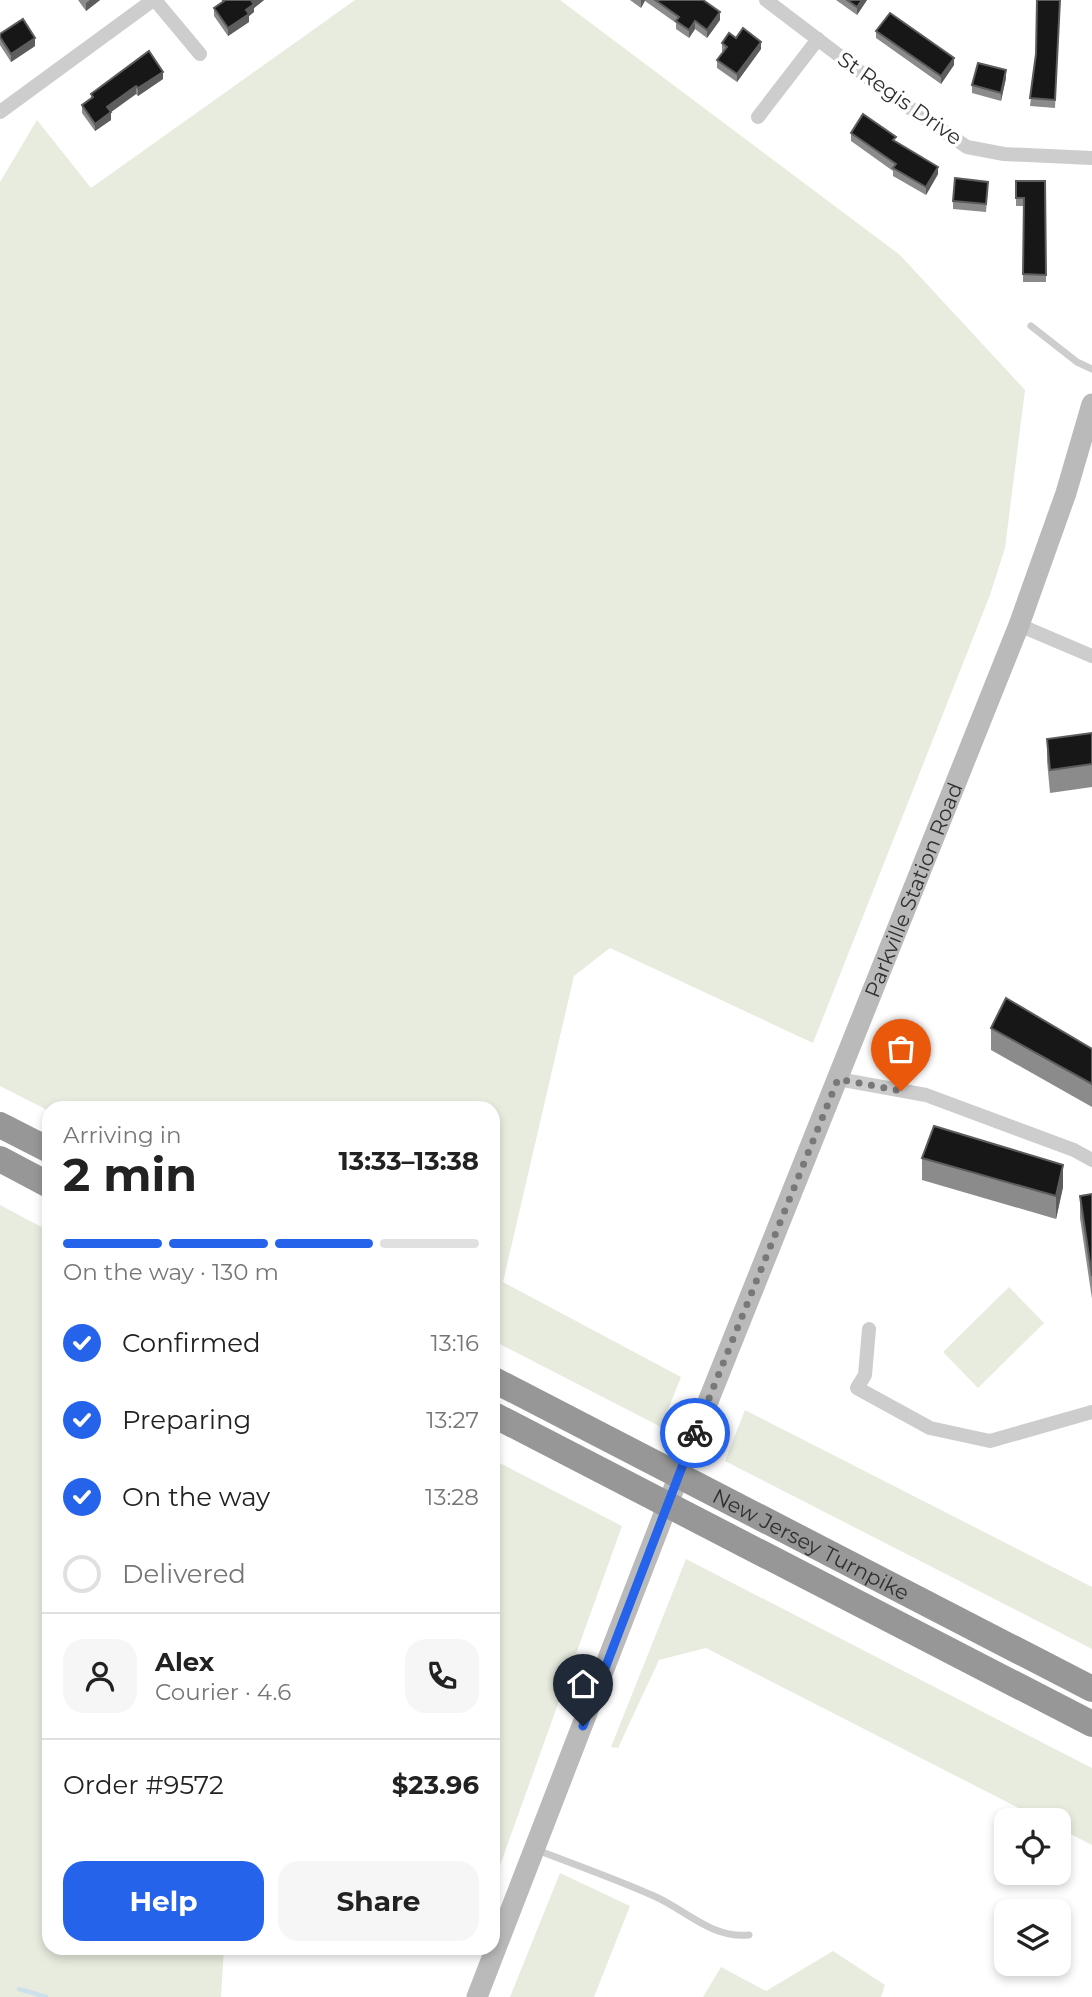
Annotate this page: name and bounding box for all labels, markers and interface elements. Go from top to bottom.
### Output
street label: St Regis Drive [833,46,967,150]
street label: Parkville Station Road [859,779,967,1001]
pin [871,1019,931,1091]
icon: bag [882,1030,920,1068]
text: Arriving in [63,1121,182,1149]
text: 13:33–13:38 [339,1145,479,1177]
text: 2 min [63,1146,197,1203]
text: On the way · 130 m [63,1258,279,1286]
icon: check [63,1324,101,1362]
text: Confirmed [122,1327,261,1359]
text: 13:16 [431,1329,479,1357]
courier [660,1398,730,1468]
icon: check [63,1401,101,1439]
text: Preparing [122,1404,251,1436]
text: 13:27 [426,1406,479,1434]
icon: bike [676,1414,714,1452]
icon: check [63,1478,101,1516]
text: On the way [122,1481,270,1513]
text: 13:28 [425,1483,479,1511]
street label: New Jersey Turnpike [709,1483,914,1605]
text: Delivered [122,1558,246,1590]
button: person [63,1639,137,1713]
button: phone [405,1639,479,1713]
text: Alex [155,1646,214,1678]
pin [553,1654,613,1726]
icon: home [564,1665,602,1703]
text: Courier · 4.6 [155,1678,291,1706]
text: Order #9572 [63,1769,224,1801]
text: $23.96 [392,1769,479,1801]
map controls [994,1808,1071,1976]
button: locate [994,1808,1071,1885]
button: Help [63,1861,264,1941]
button: Share [278,1861,479,1941]
button: layers [994,1899,1071,1976]

